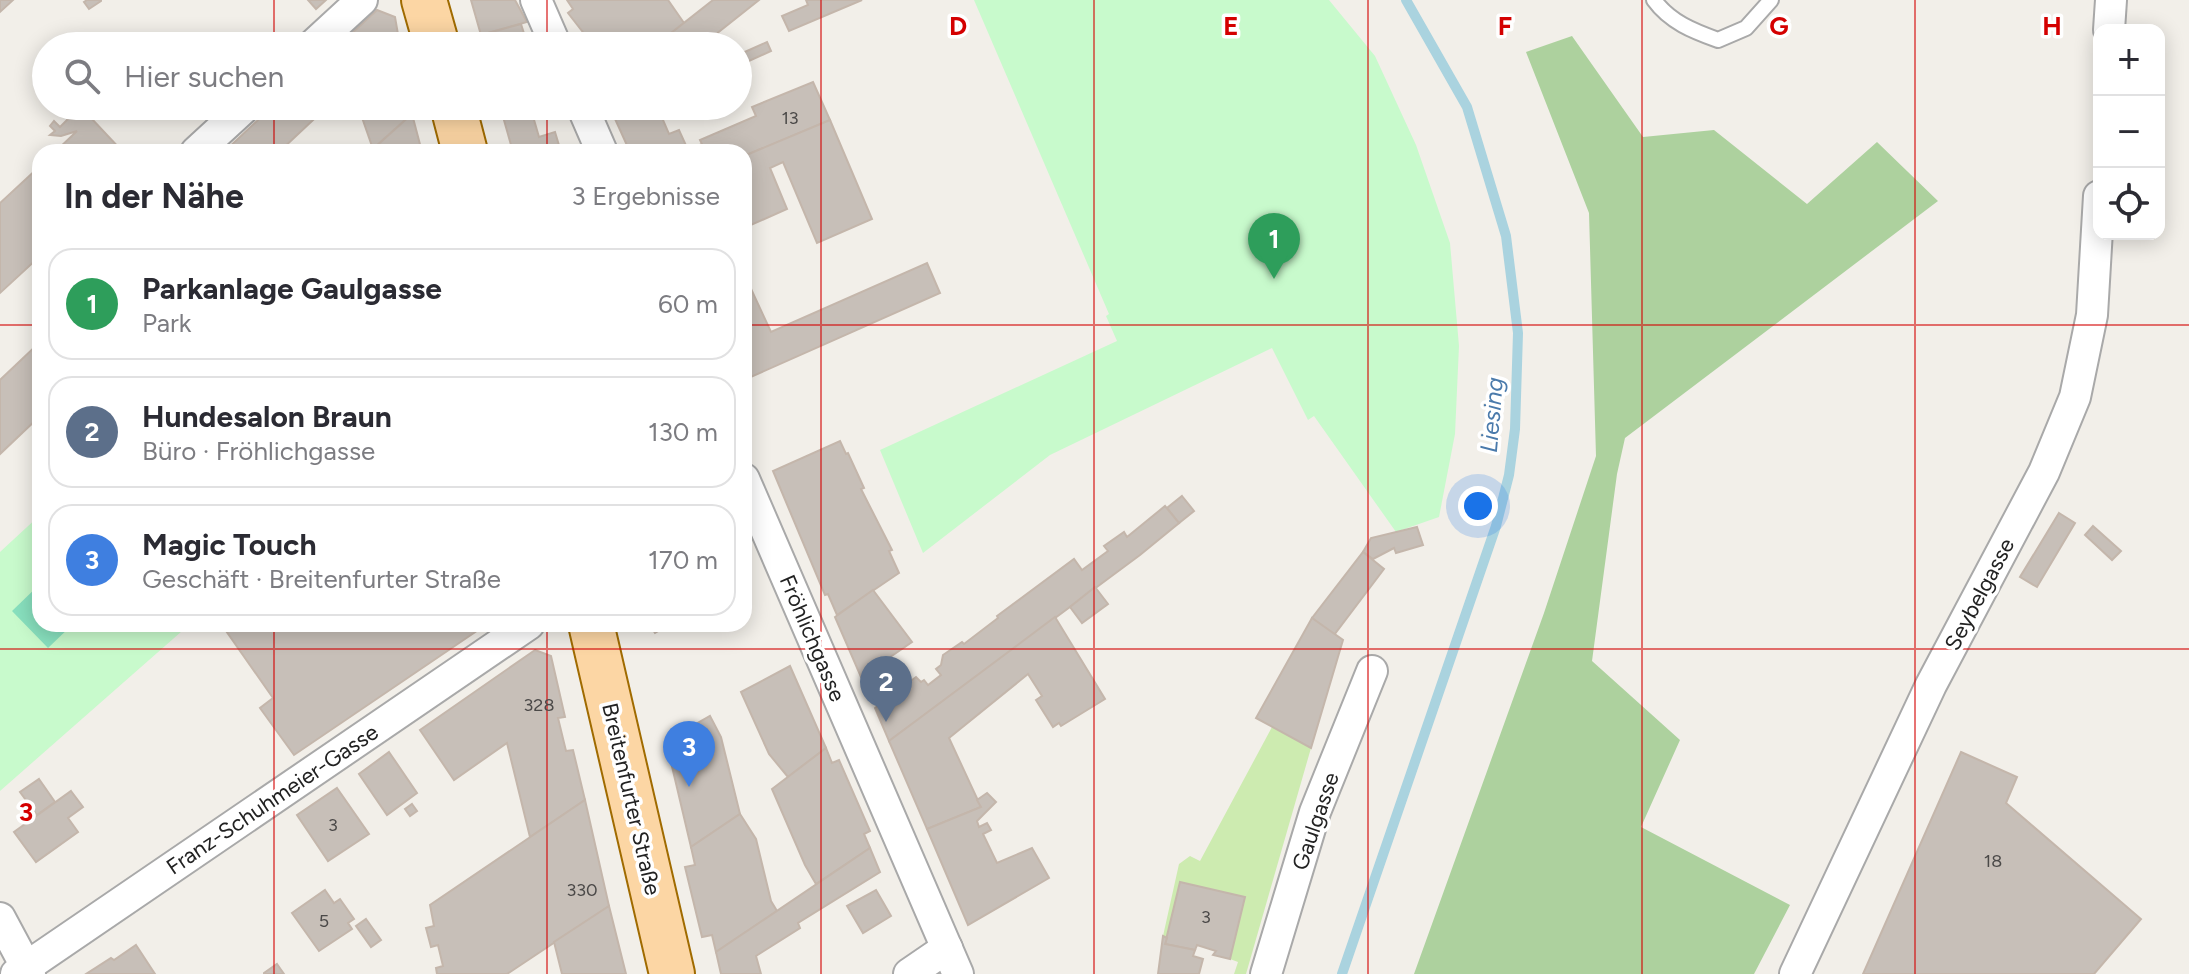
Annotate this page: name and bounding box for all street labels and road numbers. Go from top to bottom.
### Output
street label: Seybelgasse [1939,534,2020,655]
street label: Fröhlichgasse [774,571,851,706]
street label: Breitenfurter Straße [596,700,667,898]
street label: Franz-Schuhmeier-Gasse [161,718,383,880]
street label: Gaulgasse [1286,769,1345,874]

